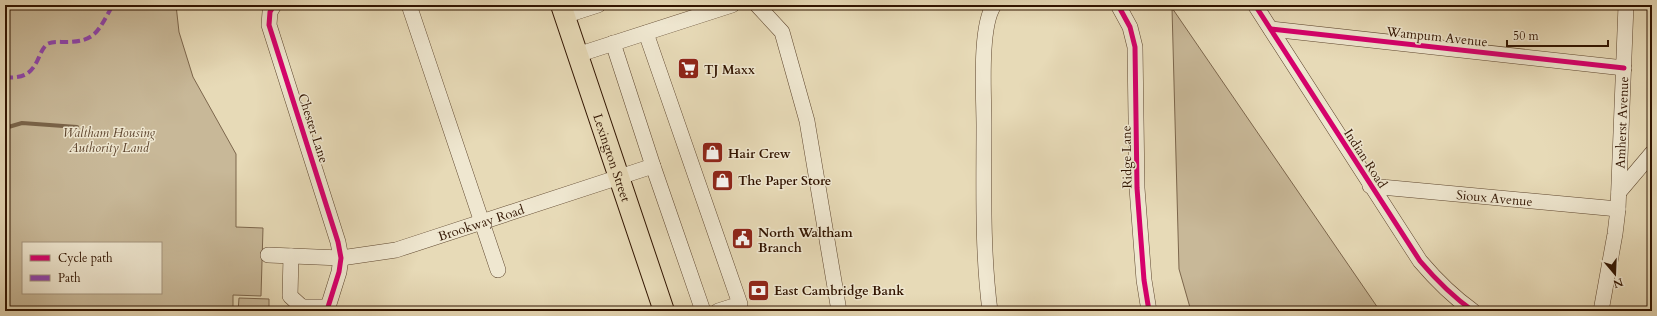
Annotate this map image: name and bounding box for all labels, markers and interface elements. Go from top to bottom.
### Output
scale bar [1507,22,1608,48]
street label: Wampum Avenue [1384,23,1488,51]
text: 50 m [1513,28,1540,44]
supermarket icon: TJ Maxx [675,56,701,82]
place label: TJ Maxx [704,61,755,79]
street label: Amherst Avenue [1612,76,1633,169]
street label: Chester Lane [293,91,333,166]
street label: Lexington Street [588,111,635,204]
park label: Waltham Housing Authority Land [63,124,156,157]
street label: Ridge Lane [1117,125,1137,189]
street label: Indian Road [1339,125,1391,192]
shop icon: Hair Crew [699,140,725,166]
place label: Hair Crew [728,145,791,163]
shop icon: The Paper Store [709,167,735,193]
place label: The Paper Store [738,172,831,190]
street label: Sioux Avenue [1455,186,1533,211]
street label: Brookway Road [436,201,527,246]
place label: North Waltham Branch [758,224,853,257]
public building icon: North Waltham Branch [729,226,755,252]
legend [22,242,162,294]
text: Cycle path [58,250,113,266]
north arrow [1595,254,1635,294]
text: Path [58,270,81,286]
text: N [1611,274,1625,292]
bank icon: East Cambridge Bank [745,277,771,303]
place label: East Cambridge Bank [774,282,905,300]

